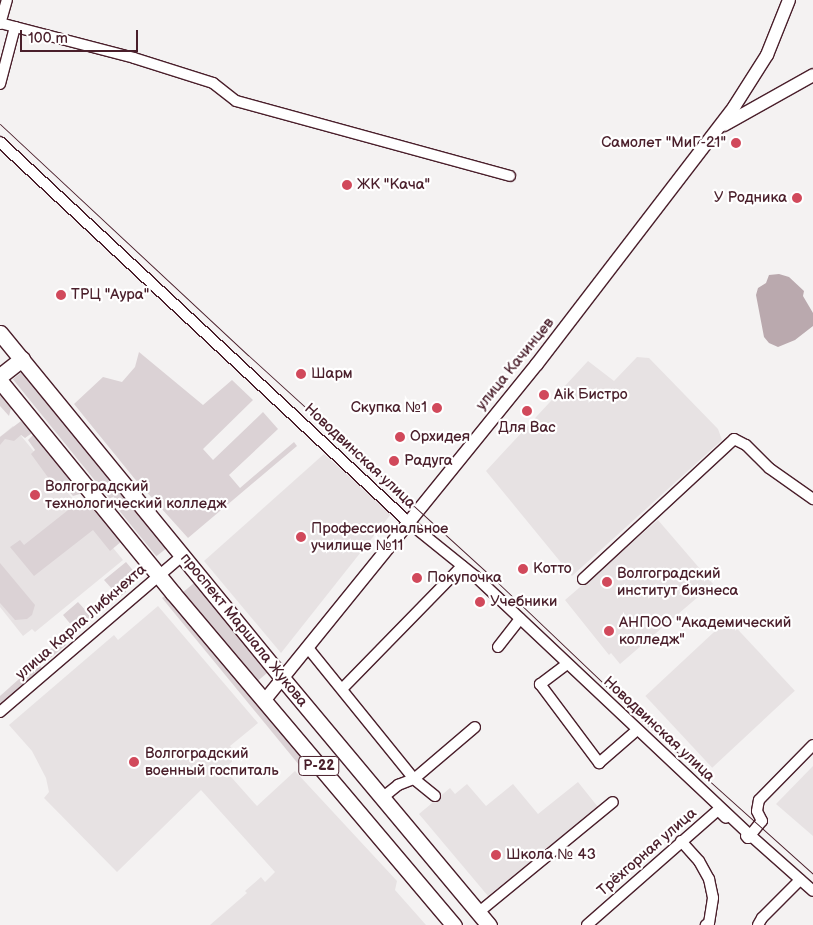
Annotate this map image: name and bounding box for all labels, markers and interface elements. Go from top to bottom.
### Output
scale bar [22,20,140,52]
text: 100 m [28,29,68,48]
place label: Самолет "МиГ-21" [601,134,726,152]
marker: Самолет "МиГ-21" [730,137,742,149]
place label: ЖК "Кача" [357,176,430,194]
marker: ЖК "Кача" [341,179,353,191]
place label: У Родника [714,189,787,207]
marker: У Родника [791,192,803,204]
place label: ТРЦ "Аура" [71,286,149,304]
marker: ТРЦ "Аура" [55,289,67,301]
street label: улица Качинцев [472,314,558,414]
place label: Шарм [311,365,353,383]
marker: Шарм [295,368,307,380]
place label: Aik Бистро [554,386,627,404]
marker: Aik Бистро [538,389,550,401]
place label: Скупка №1 [351,399,427,417]
street label: Новодвинская улица [301,400,419,512]
marker: Скупка №1 [431,402,443,414]
marker: Для Вас [521,405,533,417]
place label: Для Вас [498,419,556,437]
place label: Орхидея [410,428,470,446]
marker: Орхидея [394,431,406,443]
place label: Радуга [404,452,453,470]
marker: Радуга [388,455,400,467]
place label: Волгоградский технологический колледж [45,477,227,512]
marker: Волгоградский технологический колледж [29,489,41,501]
place label: Профессиональное училище №11 [311,519,448,554]
marker: Профессиональное училище №11 [295,531,307,543]
street label: проспект Маршала Жукова [176,550,312,710]
street label: улица Карла Либкнехта [12,560,150,684]
place label: Котто [533,560,572,578]
marker: Котто [517,563,529,575]
place label: Волгоградский институт бизнеса [617,564,738,599]
place label: Покупочка [427,569,502,587]
marker: Покупочка [411,572,423,584]
marker: Волгоградский институт бизнеса [601,576,613,588]
place label: Учебники [490,593,557,611]
marker: Учебники [474,596,486,608]
place label: АНПОО "Академический колледж" [619,613,791,648]
marker: АНПОО "Академический колледж" [603,625,615,637]
street label: Новодвинская улица [600,673,718,785]
place label: Волгоградский военный госпиталь [145,744,279,779]
road number: Р-22 [298,754,340,778]
marker: Волгоградский военный госпиталь [127,755,141,769]
street label: Трёхгорная улица [594,804,700,900]
place label: Школа № 43 [506,846,596,864]
marker: Школа № 43 [490,849,502,861]

